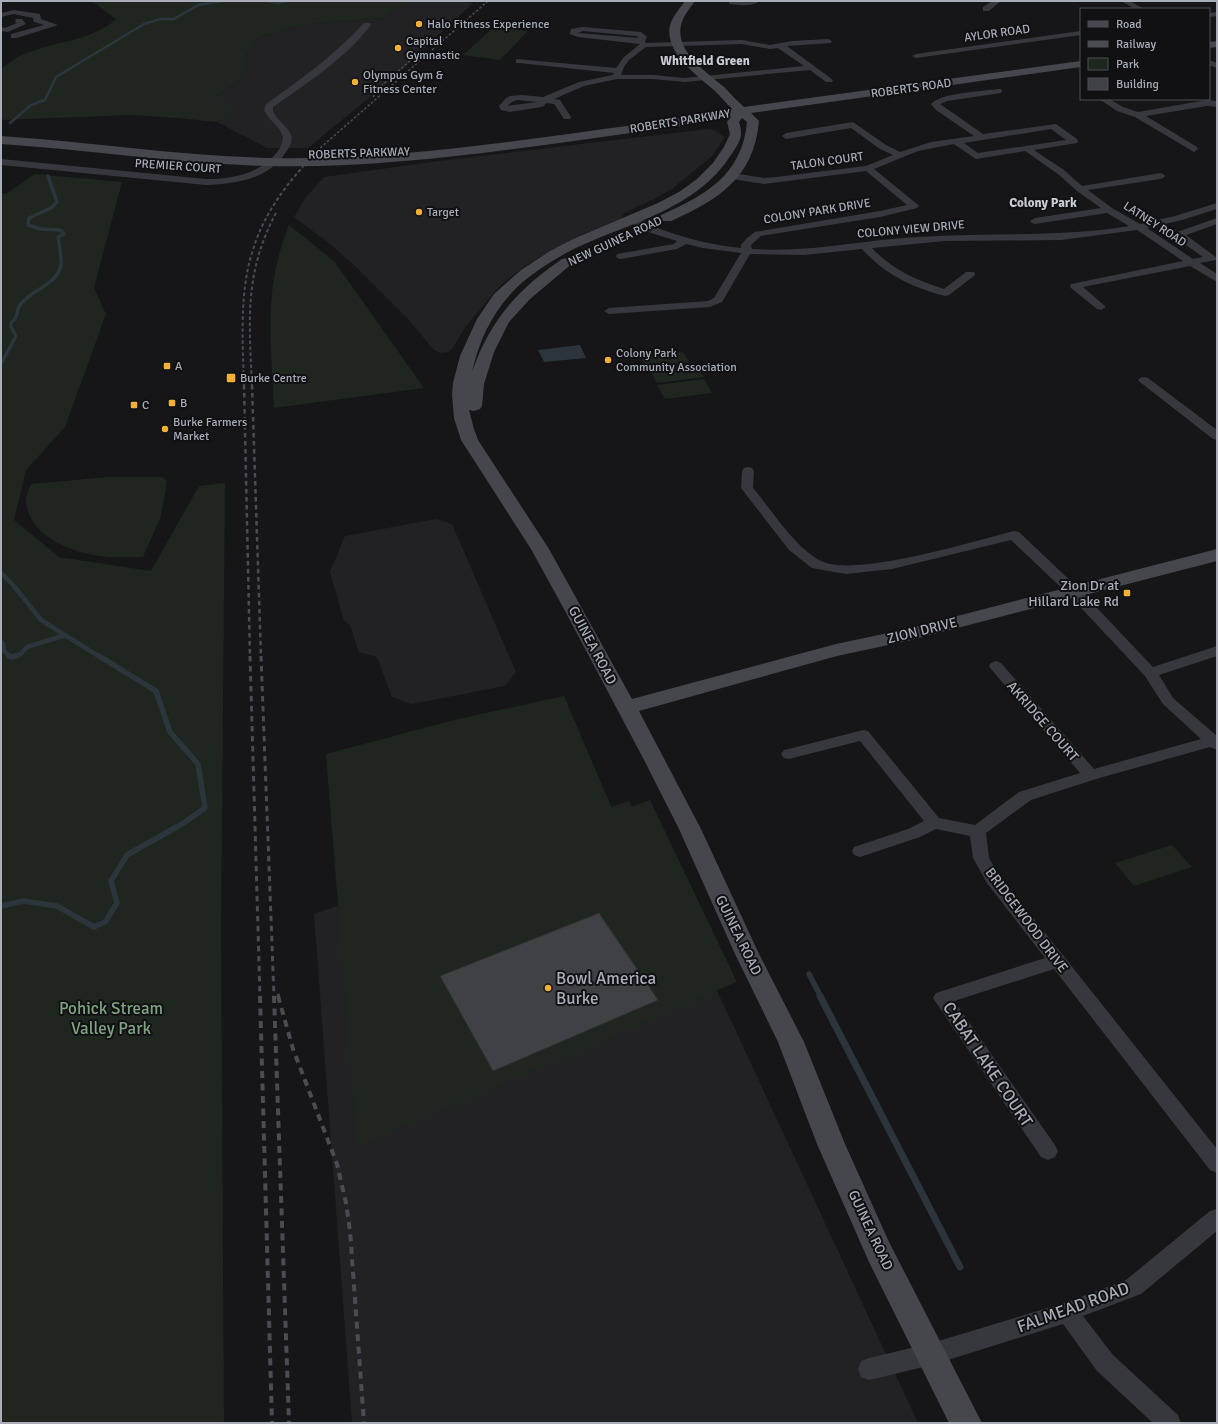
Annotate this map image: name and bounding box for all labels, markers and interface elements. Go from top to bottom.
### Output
legend [1080,8,1210,100]
place label: Halo Fitness Experience [427,17,550,32]
text: Road [1116,17,1142,32]
marker: Halo Fitness Experience [414,19,424,29]
street label: AYLOR ROAD [963,21,1031,46]
place label: Capital Gymnastic [406,34,460,63]
text: Railway [1116,37,1156,52]
marker: Capital Gymnastic [393,43,403,53]
district label: Whitfield Green [660,53,750,69]
text: Park [1116,57,1139,72]
place label: Olympus Gym & Fitness Center [363,68,444,97]
street label: ROBERTS ROAD [870,75,952,102]
marker: Olympus Gym & Fitness Center [350,77,360,87]
text: Building [1116,77,1159,92]
street label: ROBERTS PARKWAY [629,106,731,137]
street label: ROBERTS PARKWAY [308,144,410,163]
street label: TALON COURT [790,149,864,174]
street label: PREMIER COURT [134,156,222,177]
district label: Colony Park [1009,195,1077,211]
street label: COLONY PARK DRIVE [762,196,872,227]
street label: LATNEY ROAD [1120,198,1189,250]
place label: Target [427,205,459,220]
marker: Target [414,207,424,217]
street label: NEW GUINEA ROAD [566,213,665,270]
street label: COLONY VIEW DRIVE [857,217,966,242]
place label: Colony Park Community Association [616,346,737,375]
marker: Colony Park Community Association [603,355,613,365]
place label: A [175,359,183,374]
marker: A [162,361,172,371]
place label: Burke Centre [240,371,307,386]
marker: Burke Centre [225,372,237,384]
place label: B [180,396,187,411]
place label: C [142,398,149,413]
marker: B [167,398,177,408]
marker: C [129,400,139,410]
place label: Burke Farmers Market [173,415,247,444]
marker: Burke Farmers Market [160,424,170,434]
place label: Zion Dr at Hillard Lake Rd [1028,577,1119,610]
marker: Zion Dr at Hillard Lake Rd [1122,588,1132,598]
street label: GUINEA ROAD [565,603,620,687]
street label: ZION DRIVE [885,614,959,647]
street label: AKRIDGE COURT [1003,678,1082,765]
street label: BRIDGEWOOD DRIVE [982,865,1072,976]
street label: GUINEA ROAD [712,893,765,978]
place label: Bowl America Burke [556,968,656,1009]
marker: Bowl America Burke [543,983,553,993]
park label: Pohick Stream Valley Park [59,998,163,1039]
street label: CABAT LAKE COURT [938,998,1037,1131]
street label: GUINEA ROAD [845,1187,897,1273]
street label: FALMEAD ROAD [1014,1277,1132,1337]

